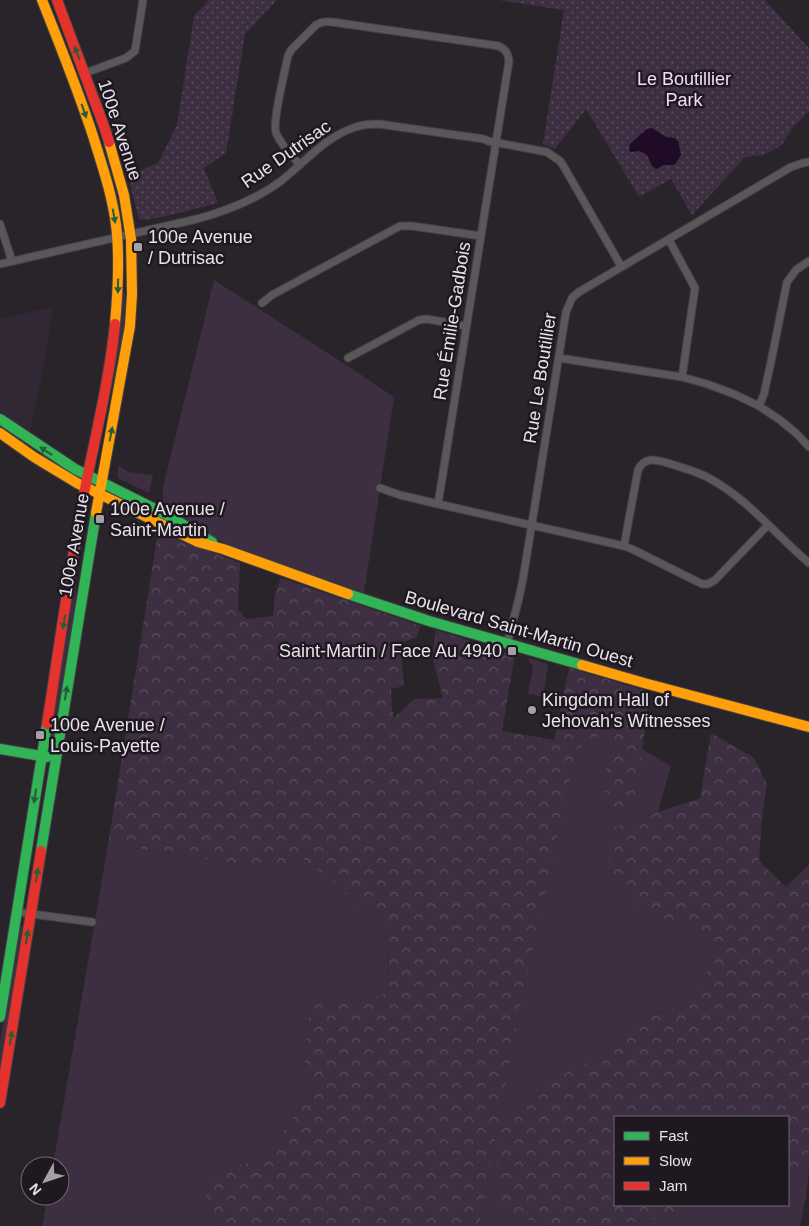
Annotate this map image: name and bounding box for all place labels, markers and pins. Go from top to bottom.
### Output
place label: 100e Avenue / Dutrisac [148,227,253,268]
marker: 100e Avenue / Dutrisac [132,241,144,253]
place label: 100e Avenue / Saint-Martin [110,499,225,540]
marker: 100e Avenue / Saint-Martin [94,513,106,525]
place label: Saint-Martin / Face Au 4940 [279,641,502,661]
marker: Saint-Martin / Face Au 4940 [506,645,518,657]
place label: Kingdom Hall of Jehovah's Witnesses [542,690,711,731]
marker: Kingdom Hall of Jehovah's Witnesses [526,704,538,716]
place label: 100e Avenue / Louis-Payette [50,715,165,756]
marker: 100e Avenue / Louis-Payette [34,729,46,741]

